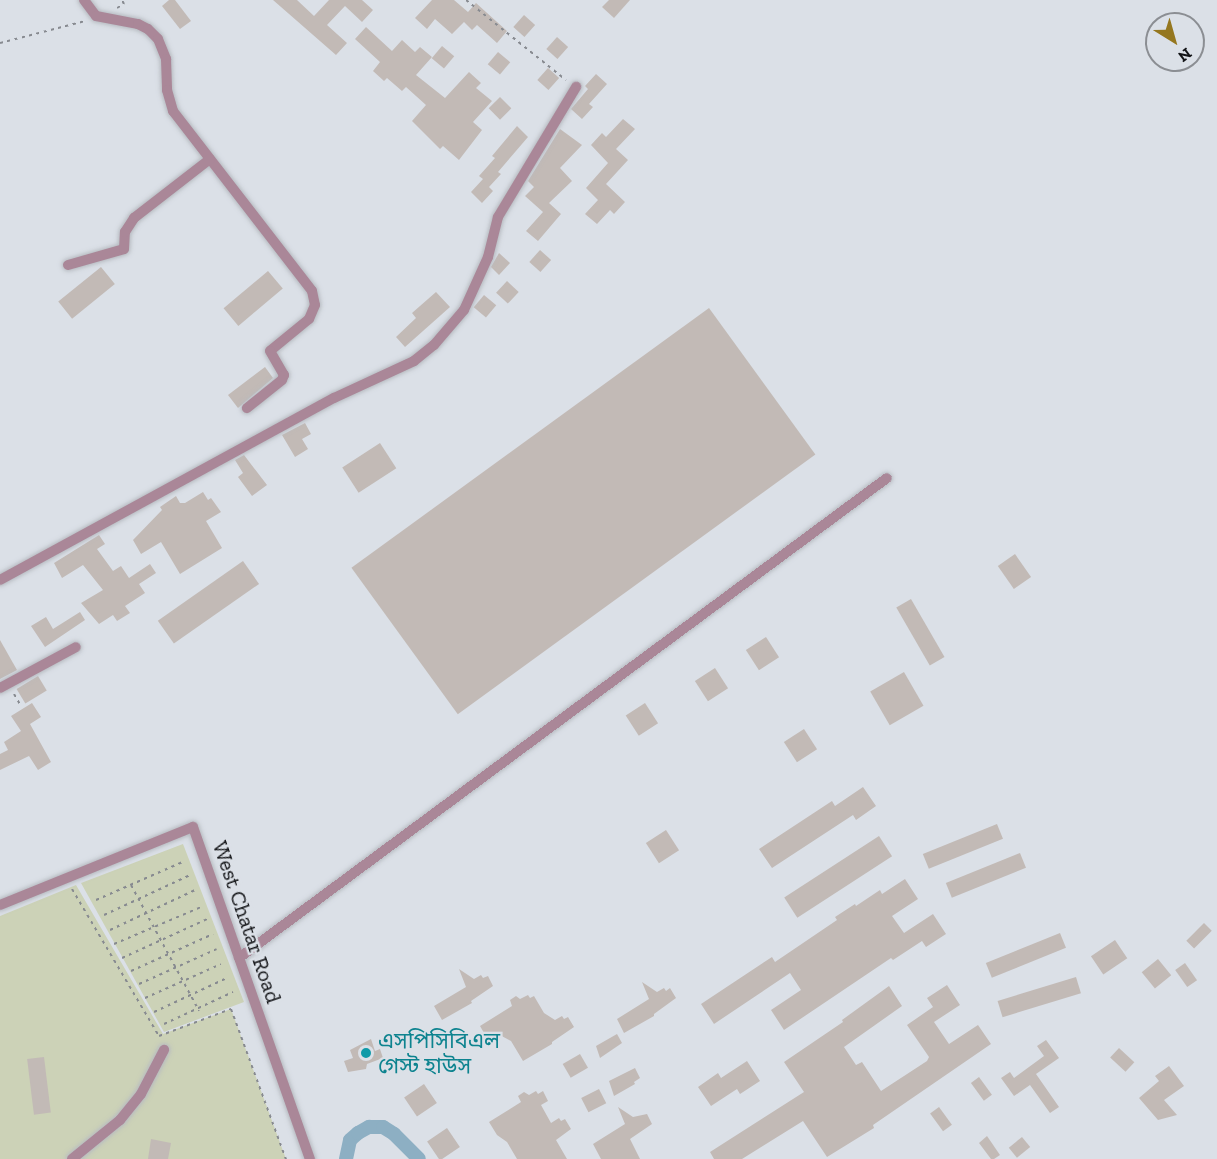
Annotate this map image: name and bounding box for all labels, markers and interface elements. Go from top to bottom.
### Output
north arrow [1145,12,1205,72]
text: N [1174,44,1196,66]
street label: West Chatar Road [207,837,287,1007]
place label: এসপিসিবিএল গেস্ট হাউস [378,1027,500,1078]
marker: এসপিসিবিএল গেস্ট হাউস [359,1046,373,1060]

